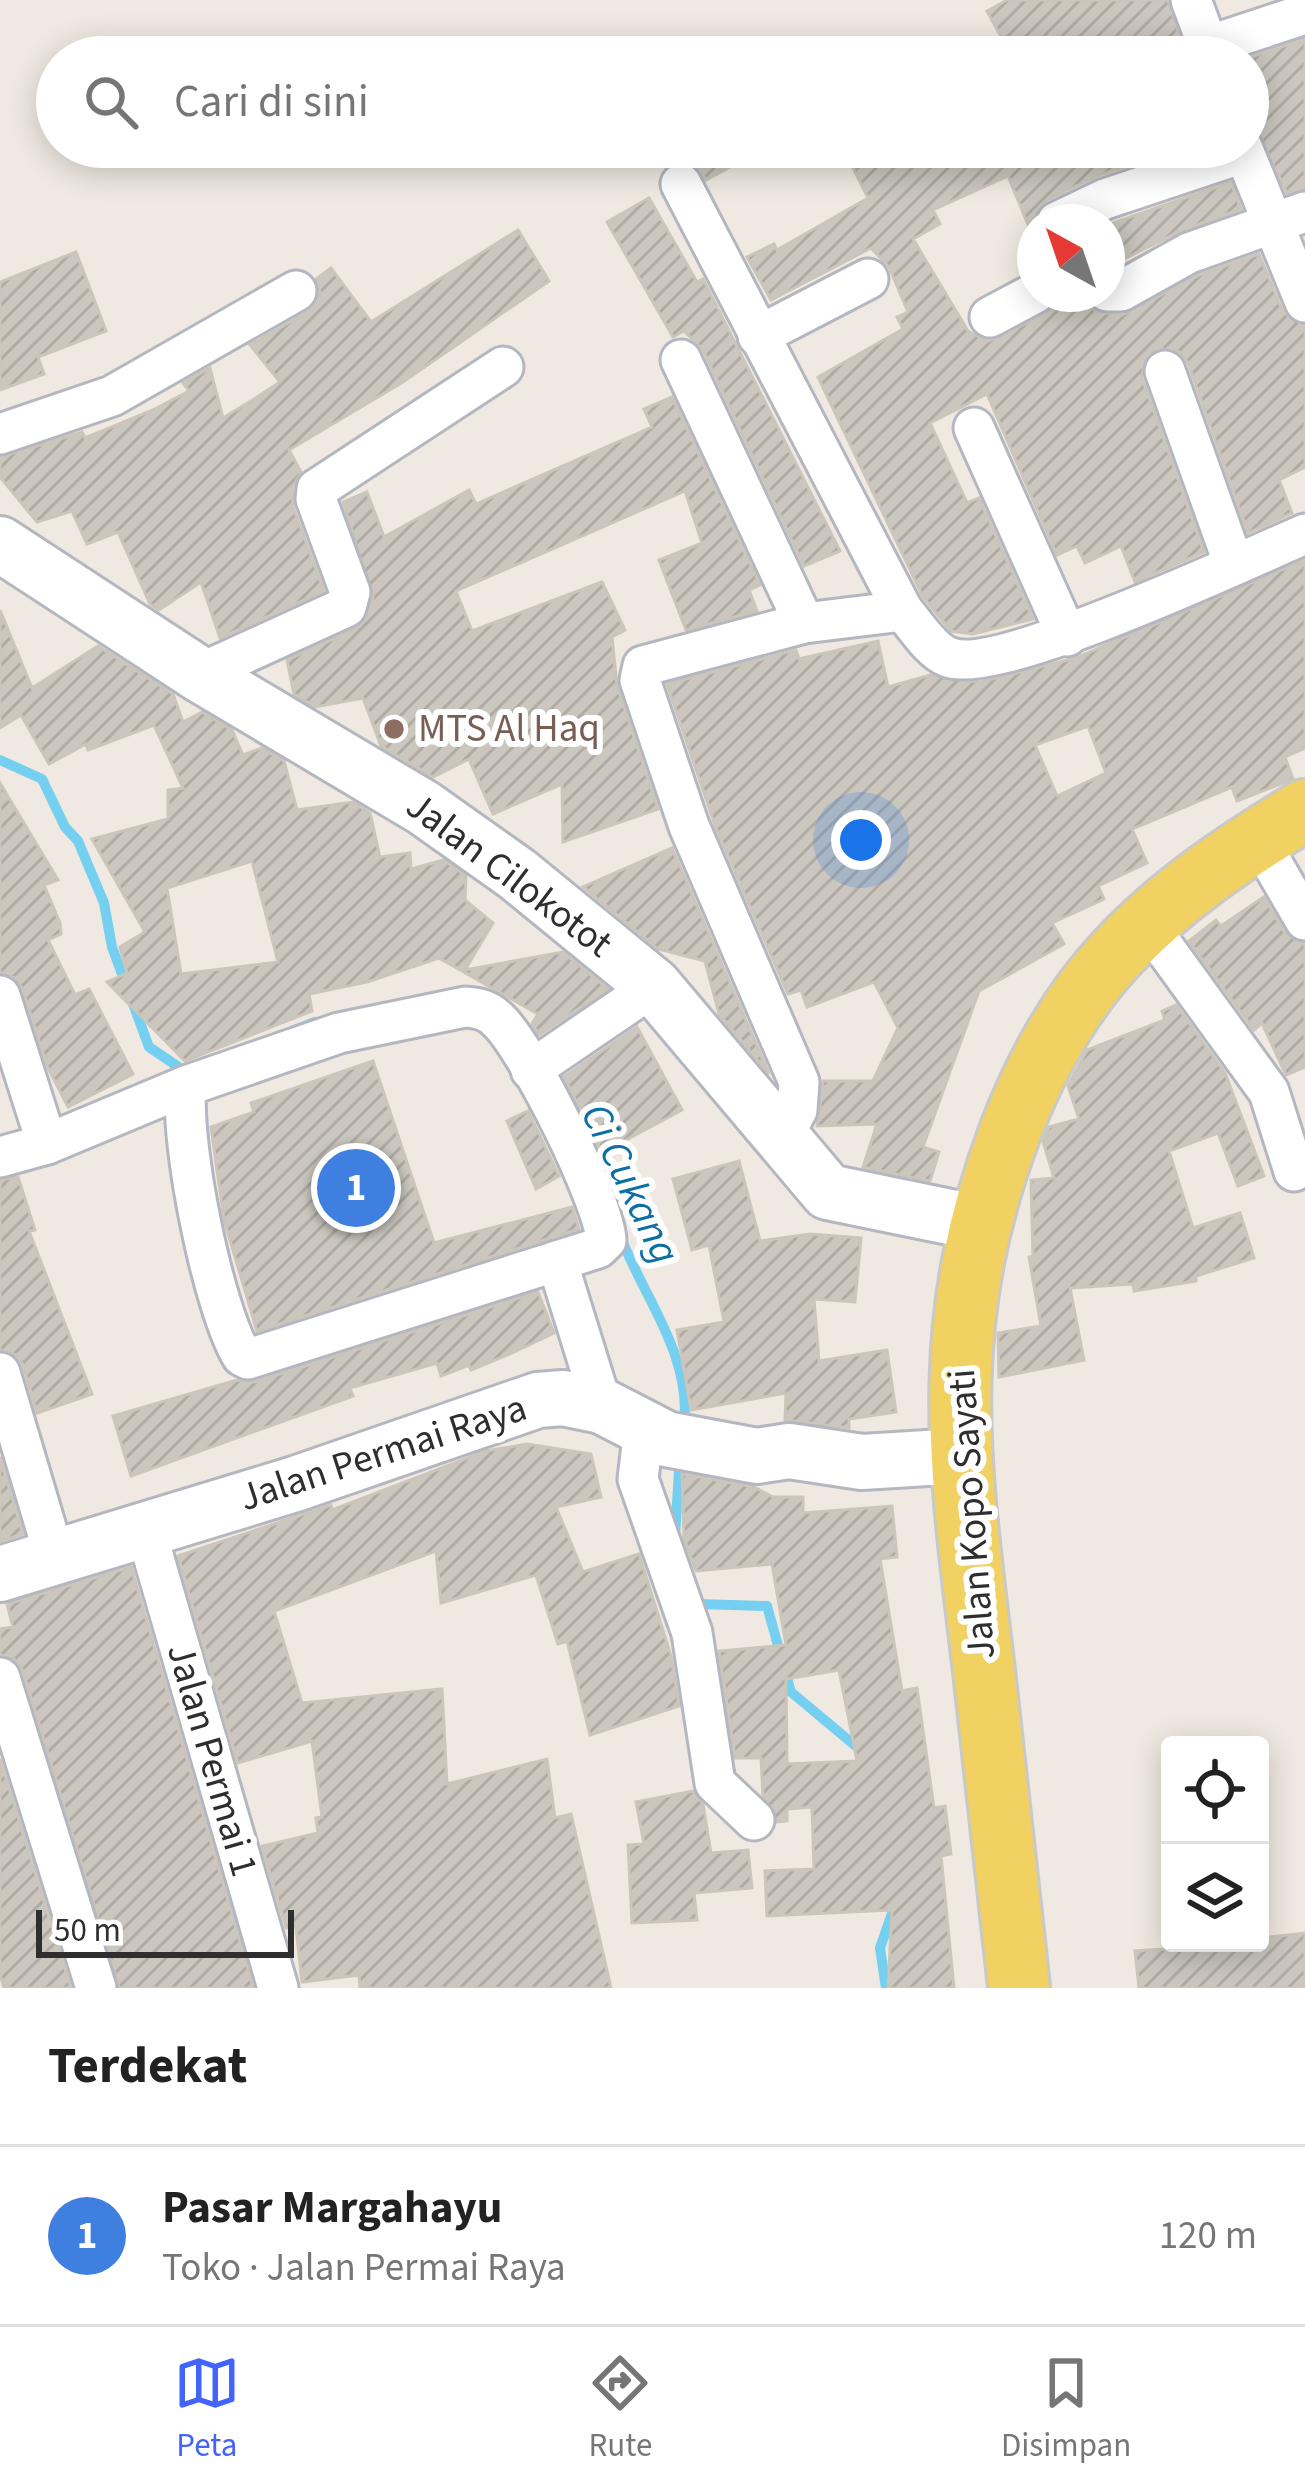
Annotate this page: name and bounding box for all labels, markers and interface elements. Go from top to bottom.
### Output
search box [36,36,1269,168]
icon: search [78,69,144,135]
text: Cari di sini [174,70,369,134]
north arrow [1017,204,1125,312]
place label: MTS Al Haq [418,701,600,757]
marker: MTS Al Haq [381,716,407,742]
street label: Jalan Cilokotot [394,779,624,971]
your location [831,810,891,870]
water label: Ci Cukang [565,1093,695,1275]
pin: 1 [317,1143,395,1233]
street label: Jalan Kopo Sayati [934,1367,1010,1661]
street label: Jalan Permai Raya [232,1380,534,1526]
street label: Jalan Permai 1 [152,1637,272,1883]
map controls [1161,1736,1269,1952]
button: locate [1161,1736,1269,1844]
button: layers [1161,1844,1269,1952]
scale bar [36,1904,294,1957]
text: 50 m [54,1907,121,1954]
text: Terdekat [48,2030,247,2102]
text: Pasar Margahayu [162,2176,502,2240]
text: 1 [77,2208,97,2264]
text: 120 m [1159,2208,1257,2264]
text: Toko · Jalan Permai Raya [162,2240,566,2296]
tab: Peta [174,2350,240,2469]
tab: Rute [587,2350,653,2469]
tab: Disimpan [1001,2350,1131,2469]

